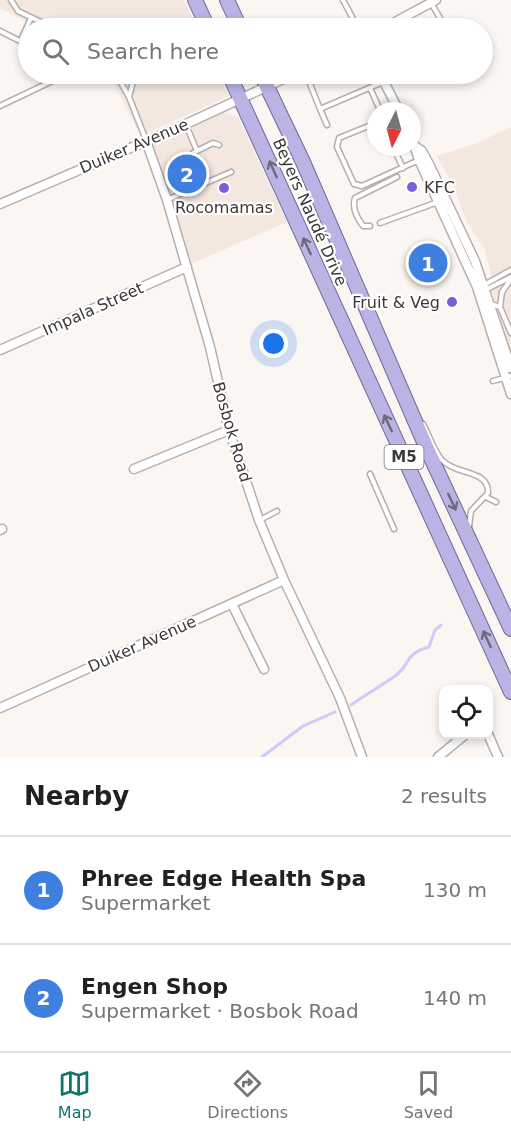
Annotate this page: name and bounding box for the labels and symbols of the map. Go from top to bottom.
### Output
north arrow [367,102,421,156]
street label: Duiker Avenue [77,114,191,178]
street label: Beyers Naudé Drive [269,135,351,289]
pin: 2 [168,152,207,196]
one-way arrow [266,161,278,179]
place label: KFC [424,178,455,197]
marker: KFC [405,180,419,194]
marker: Rocomamas [217,181,231,195]
place label: Rocomamas [175,198,273,217]
one-way arrow [301,237,313,255]
pin: 1 [408,240,448,286]
street label: Impala Street [40,278,146,340]
place label: Fruit & Veg [352,293,440,312]
marker: Fruit & Veg [445,295,459,309]
your location [259,329,288,358]
street label: Bosbok Road [209,380,255,484]
one-way arrow [382,415,394,433]
road number: M5 [384,445,424,469]
one-way arrow [447,493,459,511]
street label: Duiker Avenue [85,612,199,676]
one-way arrow [480,630,492,648]

